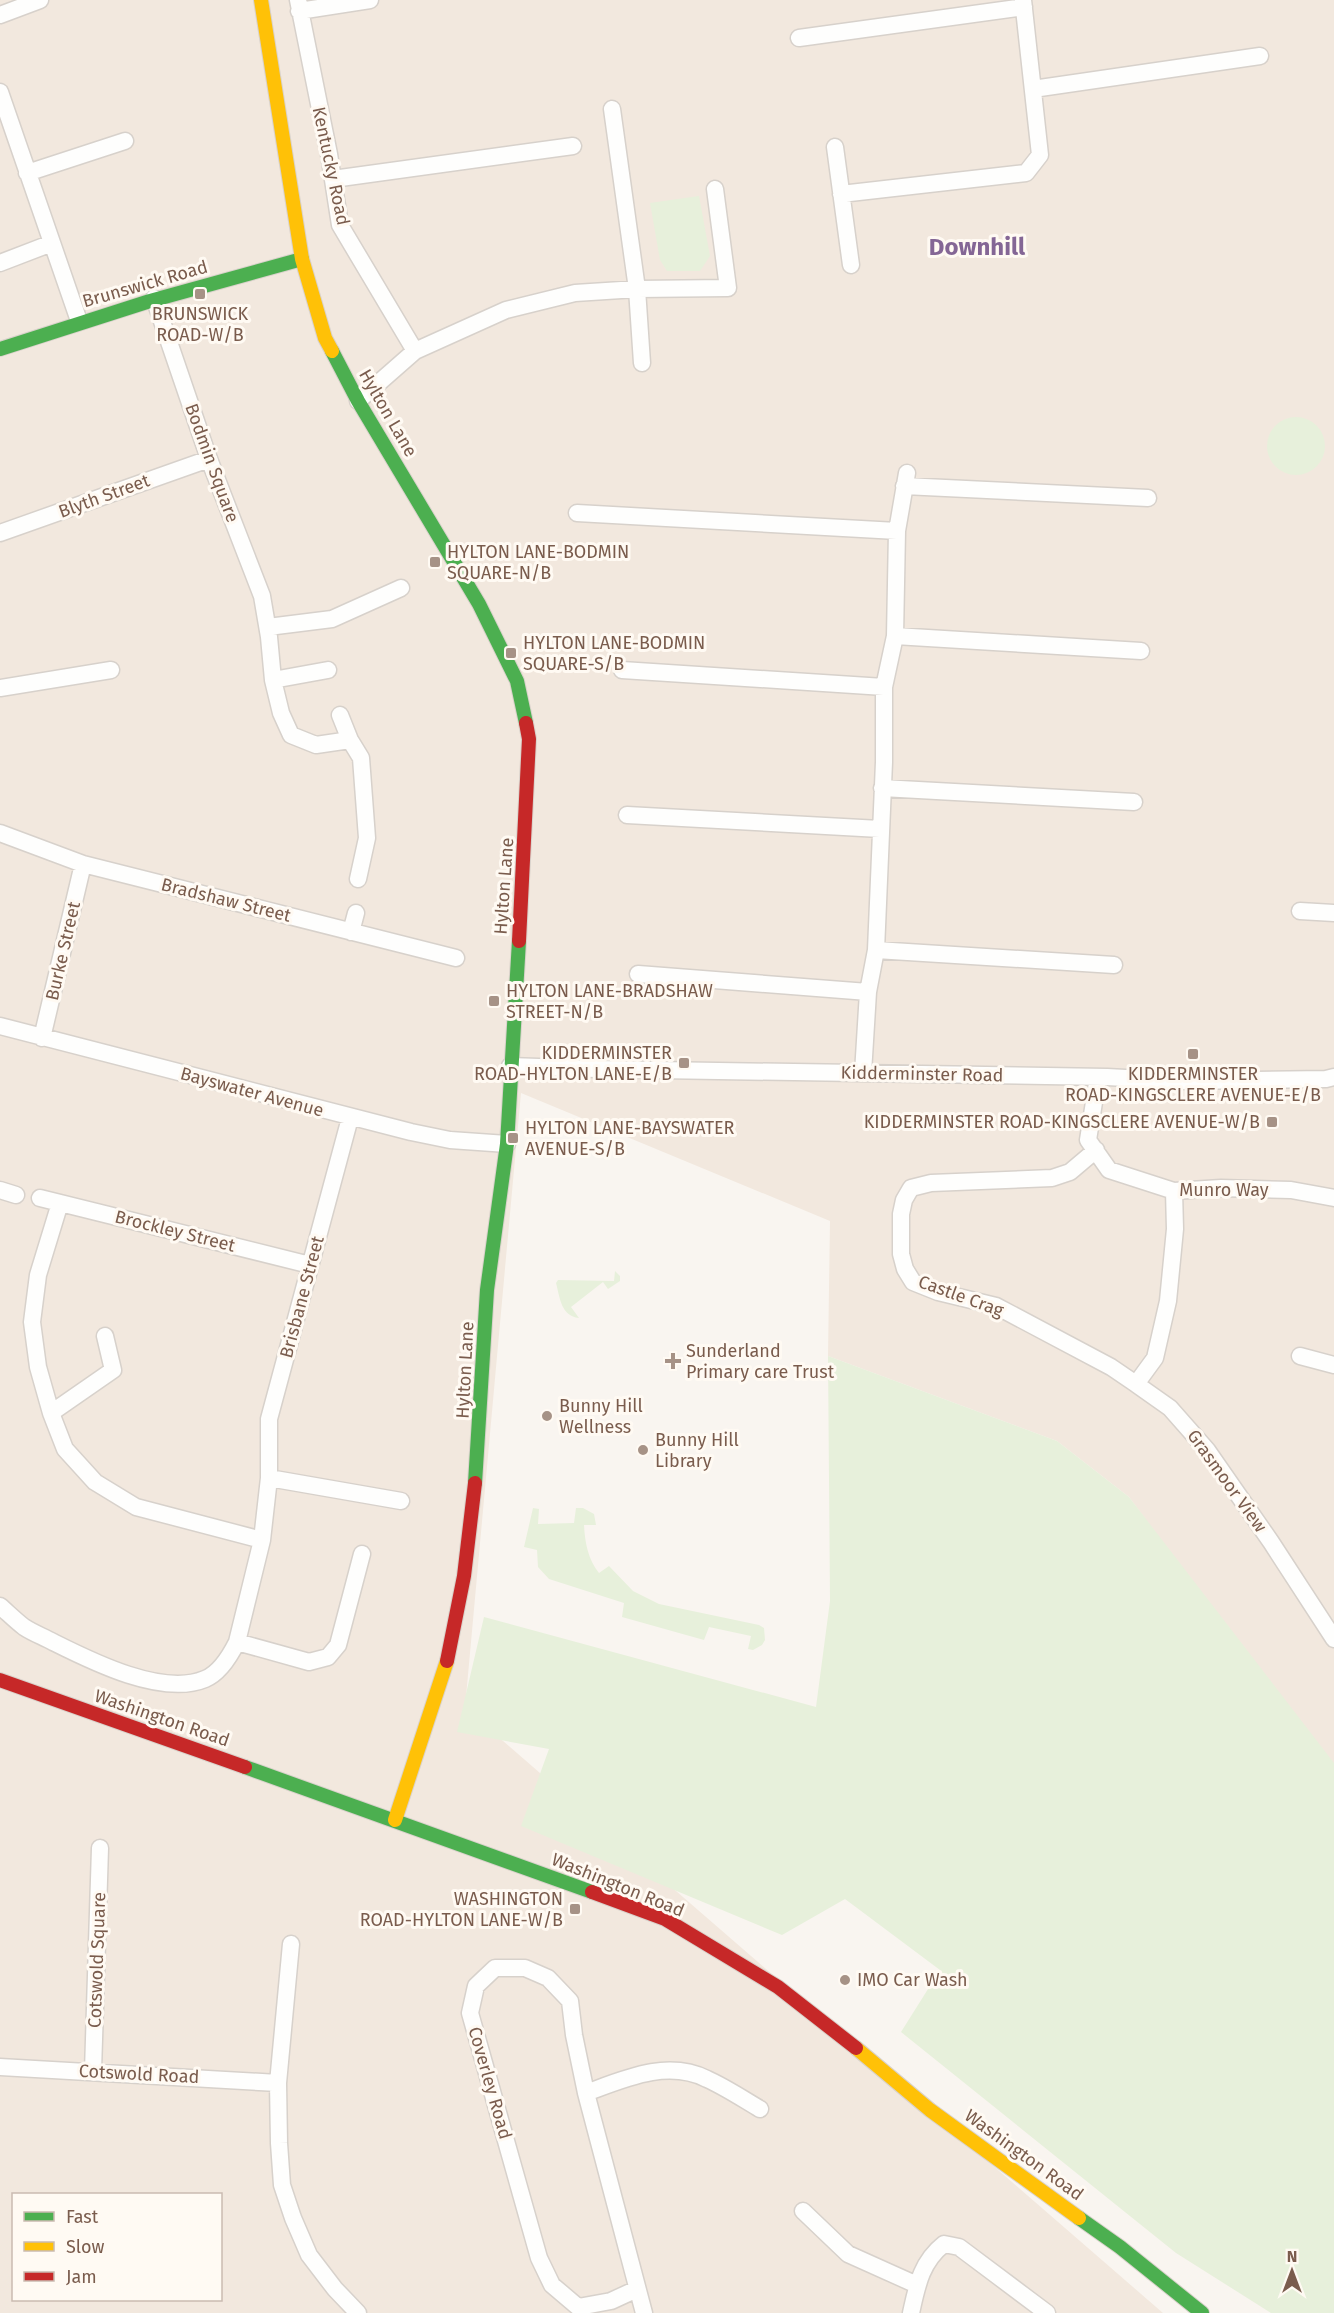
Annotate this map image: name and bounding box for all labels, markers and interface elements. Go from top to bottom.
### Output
street label: Kentucky Road [308,105,354,227]
district label: Downhill [929,233,1026,261]
street label: Brunswick Road [80,256,210,312]
marker: BRUNSWICK ROAD-W/B [193,287,207,301]
place label: BRUNSWICK ROAD-W/B [152,303,249,346]
street label: Hylton Lane [354,365,422,461]
street label: Bodmin Square [180,400,244,526]
street label: Blyth Street [55,469,153,523]
place label: HYLTON LANE-BODMIN SQUARE-N/B [447,541,629,584]
marker: HYLTON LANE-BODMIN SQUARE-N/B [428,555,442,569]
place label: HYLTON LANE-BODMIN SQUARE-S/B [523,632,705,675]
marker: HYLTON LANE-BODMIN SQUARE-S/B [504,646,518,660]
street label: Hylton Lane [490,837,518,935]
street label: Bradshaw Street [159,873,294,927]
street label: Burke Street [41,899,85,1003]
place label: HYLTON LANE-BRADSHAW STREET-N/B [506,980,713,1023]
marker: HYLTON LANE-BRADSHAW STREET-N/B [487,994,501,1008]
place label: KIDDERMINSTER ROAD-HYLTON LANE-E/B [474,1042,672,1085]
marker: KIDDERMINSTER ROAD-KINGSCLERE AVENUE-E/B [1186,1047,1200,1061]
marker: KIDDERMINSTER ROAD-HYLTON LANE-E/B [677,1056,691,1070]
street label: Bayswater Avenue [178,1062,326,1122]
street label: Kidderminster Road [840,1062,1004,1086]
place label: KIDDERMINSTER ROAD-KINGSCLERE AVENUE-E/B [1065,1063,1321,1106]
place label: KIDDERMINSTER ROAD-KINGSCLERE AVENUE-W/B [864,1111,1260,1133]
marker: KIDDERMINSTER ROAD-KINGSCLERE AVENUE-W/B [1265,1115,1279,1129]
place label: HYLTON LANE-BAYSWATER AVENUE-S/B [525,1117,735,1160]
marker: HYLTON LANE-BAYSWATER AVENUE-S/B [506,1131,520,1145]
street label: Munro Way [1179,1179,1269,1201]
street label: Brockley Street [113,1205,238,1257]
street label: Brisbane Street [275,1233,329,1361]
street label: Castle Crag [915,1270,1007,1322]
street label: Hylton Lane [451,1321,479,1419]
place label: Sunderland Primary care Trust [686,1340,835,1383]
marker: Sunderland Primary care Trust [664,1352,682,1370]
place label: Bunny Hill Wellness [559,1395,643,1438]
marker: Bunny Hill Wellness [540,1409,554,1423]
street label: Grasmoor View [1182,1425,1272,1537]
place label: Bunny Hill Library [655,1429,739,1472]
marker: Bunny Hill Library [636,1443,650,1457]
street label: Washington Road [92,1685,232,1751]
street label: Washington Road [548,1848,688,1922]
place label: WASHINGTON ROAD-HYLTON LANE-W/B [360,1888,563,1931]
street label: Cotswold Square [84,1892,110,2028]
marker: WASHINGTON ROAD-HYLTON LANE-W/B [568,1902,582,1916]
place label: IMO Car Wash [857,1969,968,1991]
marker: IMO Car Wash [838,1973,852,1987]
street label: Coverley Road [463,2024,517,2142]
street label: Cotswold Road [78,2060,200,2088]
street label: Washington Road [960,2105,1088,2205]
legend [12,2193,222,2301]
text: Fast [66,2206,99,2228]
text: Slow [66,2236,105,2258]
north arrow [1262,2241,1322,2301]
text: N [1287,2247,1297,2266]
text: Jam [66,2266,97,2288]

